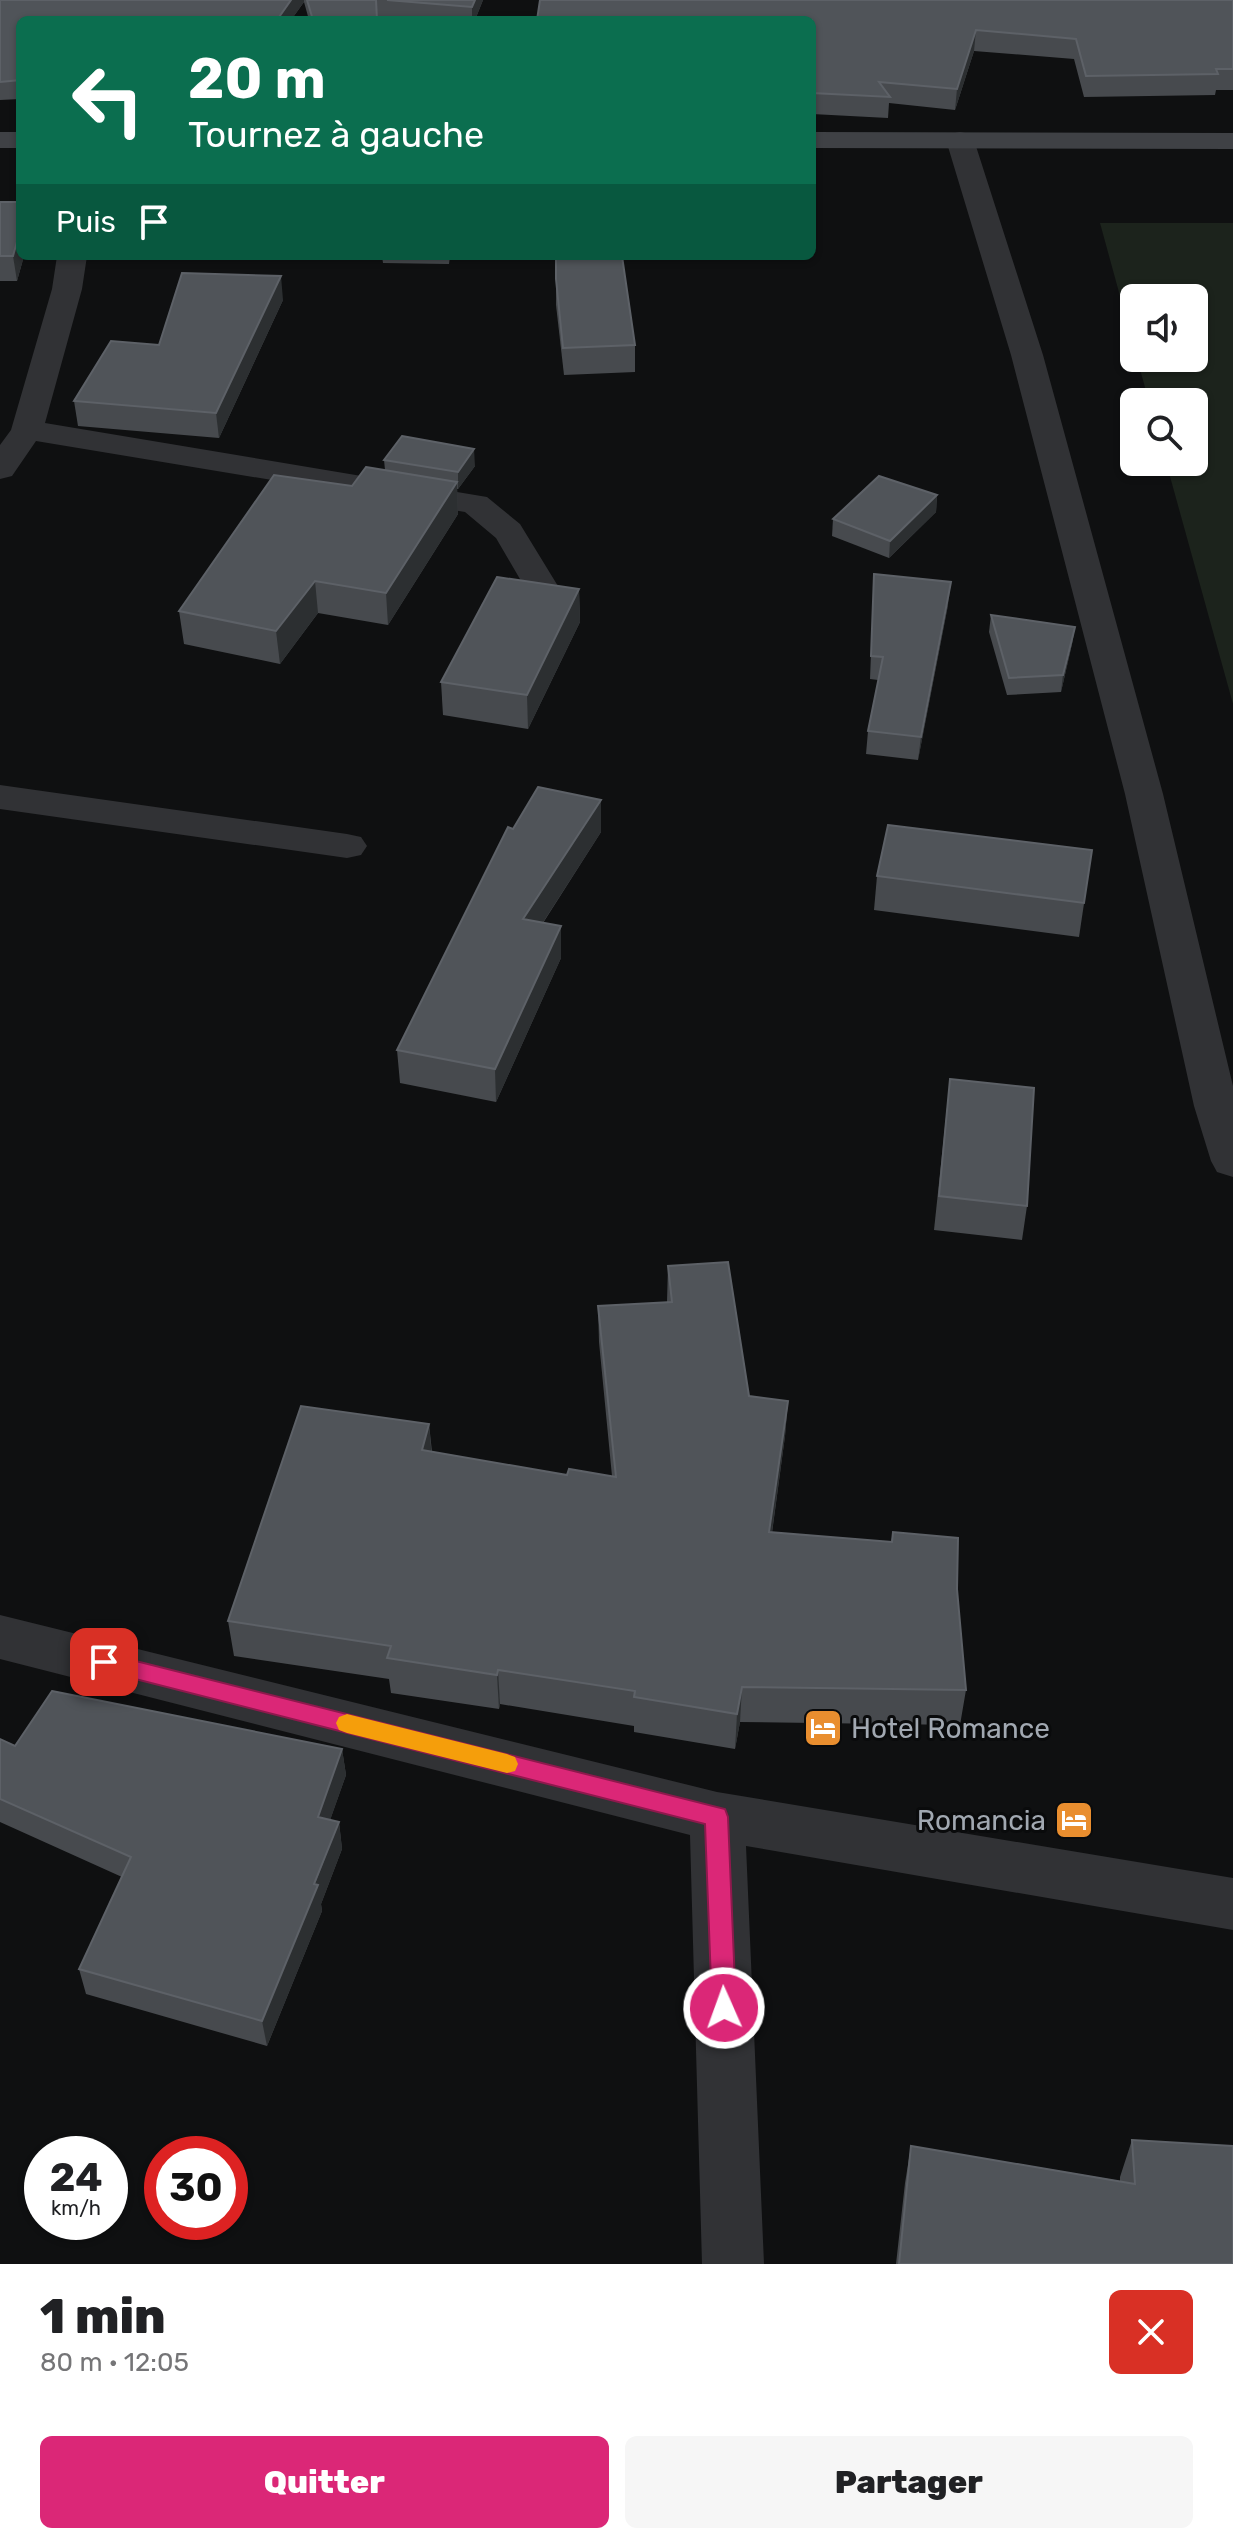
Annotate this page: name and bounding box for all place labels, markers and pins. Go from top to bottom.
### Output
pin [70,1628,138,1696]
hotel icon: Hotel Romance [802,1707,844,1749]
place label: Hotel Romance [851,1712,1050,1745]
hotel icon: Romancia [1053,1799,1095,1841]
place label: Romancia [917,1804,1046,1837]

